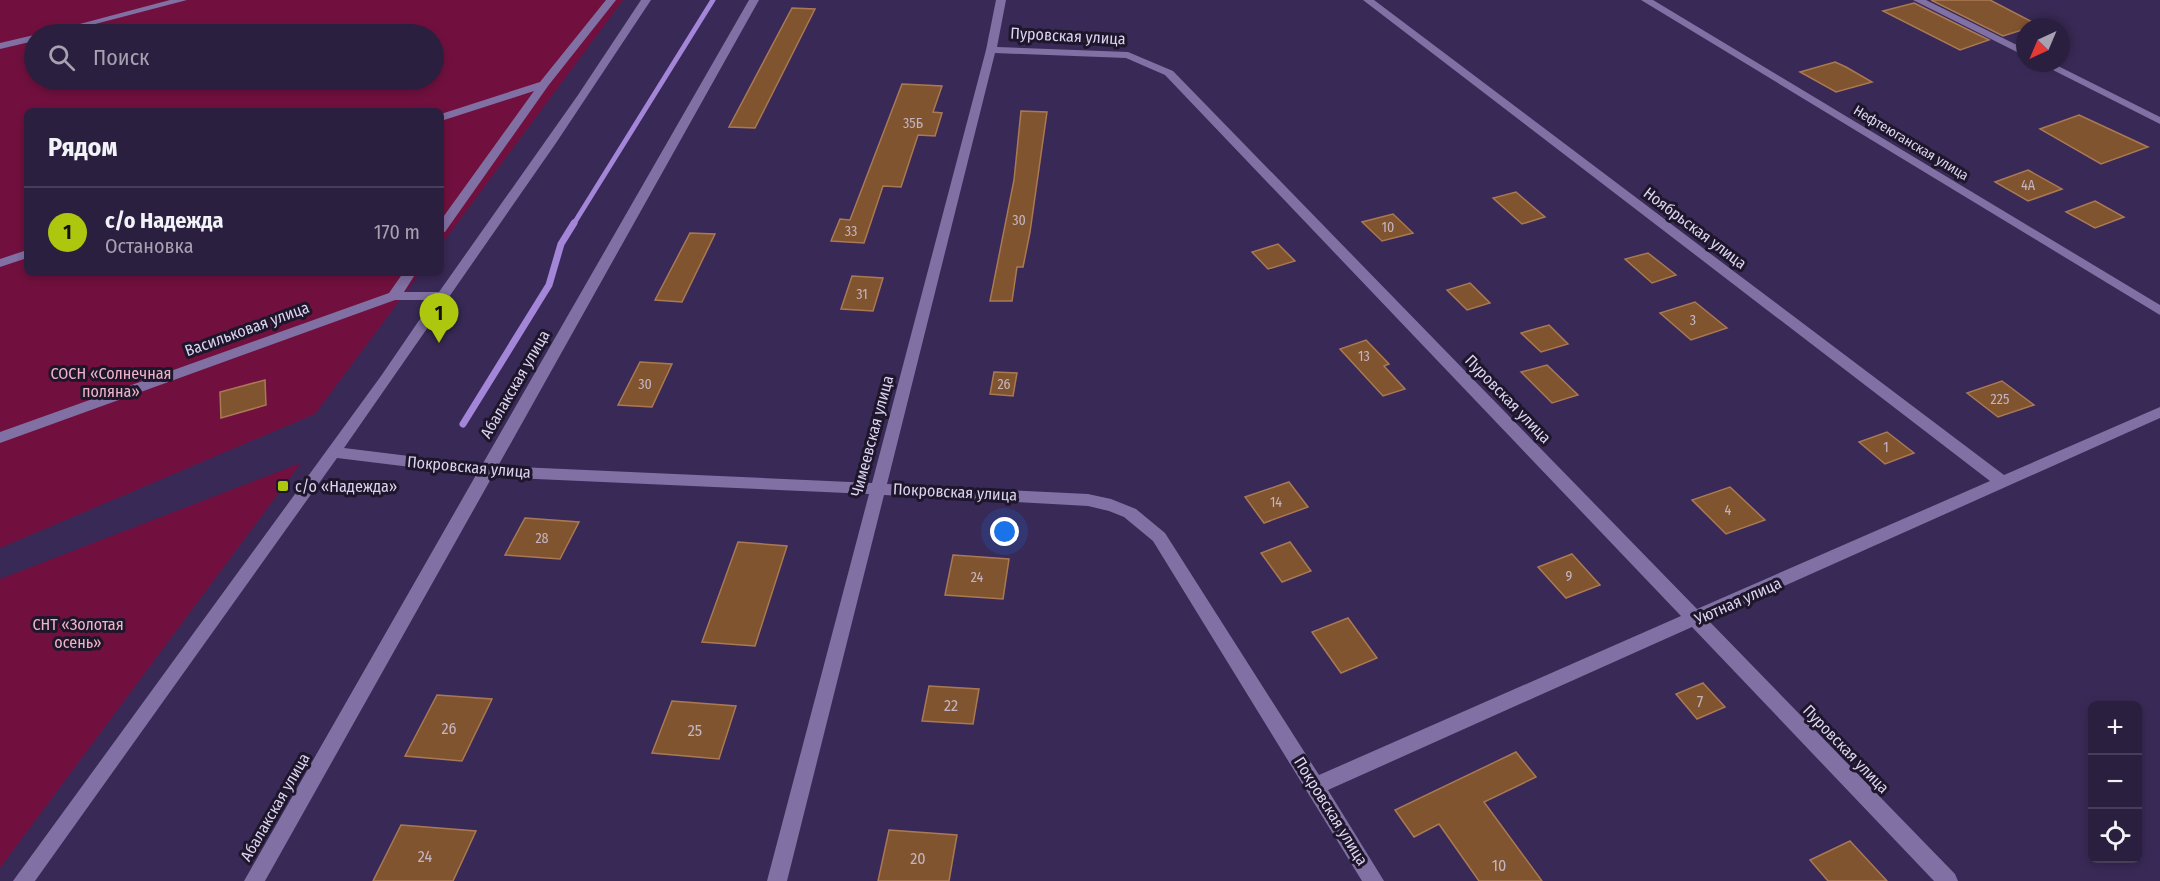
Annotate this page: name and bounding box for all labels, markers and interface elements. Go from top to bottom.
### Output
north arrow [2016,18,2070,72]
street label: Пуровская улица [1010,23,1126,49]
search box [24,24,444,90]
icon: search [45,41,78,74]
text: Поиск [93,44,149,71]
street label: Нефтеюганская улица [1850,102,1972,184]
house number: 35Б [903,115,923,132]
text: Рядом [48,132,117,163]
house number: 4А [2021,177,2036,194]
street label: Ноябрьская улица [1640,183,1750,273]
text: с/о Надежда [105,207,223,234]
house number: 30 [1012,212,1026,229]
house number: 10 [1382,219,1394,236]
text: 1 [63,220,72,244]
text: 170 m [374,220,420,244]
house number: 33 [845,223,857,240]
text: Остановка [105,234,193,258]
house number: 31 [856,286,868,303]
pin: 1 [420,294,458,343]
street label: Васильковая улица [182,298,312,360]
house number: 3 [1690,312,1696,329]
street label: Абалакская улица [476,326,554,441]
house number: 13 [1358,348,1370,365]
street label: Пуровская улица [1461,351,1555,447]
park label: СОСН «Солнечная поляна» [51,364,171,401]
street label: Чимеевская улица [847,373,897,499]
house number: 30 [638,376,652,393]
house number: 26 [997,376,1011,393]
house number: 225 [1991,391,2009,408]
house number: 1 [1883,439,1889,456]
street label: Покровская улица [406,452,532,482]
place label: с/о «Надежда» [295,477,397,496]
marker: с/о «Надежда» [276,479,290,493]
street label: Покровская улица [892,479,1018,505]
house number: 14 [1270,494,1282,511]
house number: 4 [1725,502,1732,519]
your location [990,517,1019,546]
house number: 28 [535,530,549,547]
house number: 9 [1566,568,1573,585]
house number: 24 [971,569,984,586]
street label: Уютная улица [1691,573,1784,629]
park label: СНТ «Золотая осень» [32,615,124,652]
house number: 7 [1697,692,1704,711]
house number: 22 [944,696,958,715]
street label: Пуровская улица [1799,701,1893,797]
map controls [2088,701,2142,863]
button: + [2088,701,2142,755]
house number: 26 [442,719,457,738]
house number: 25 [688,721,702,740]
street label: Абалакская улица [236,749,314,864]
street label: Покровская улица [1290,753,1372,869]
button: − [2088,755,2142,809]
button: locate [2088,809,2142,863]
house number: 24 [418,847,432,866]
house number: 20 [910,849,926,868]
house number: 10 [1492,856,1506,875]

